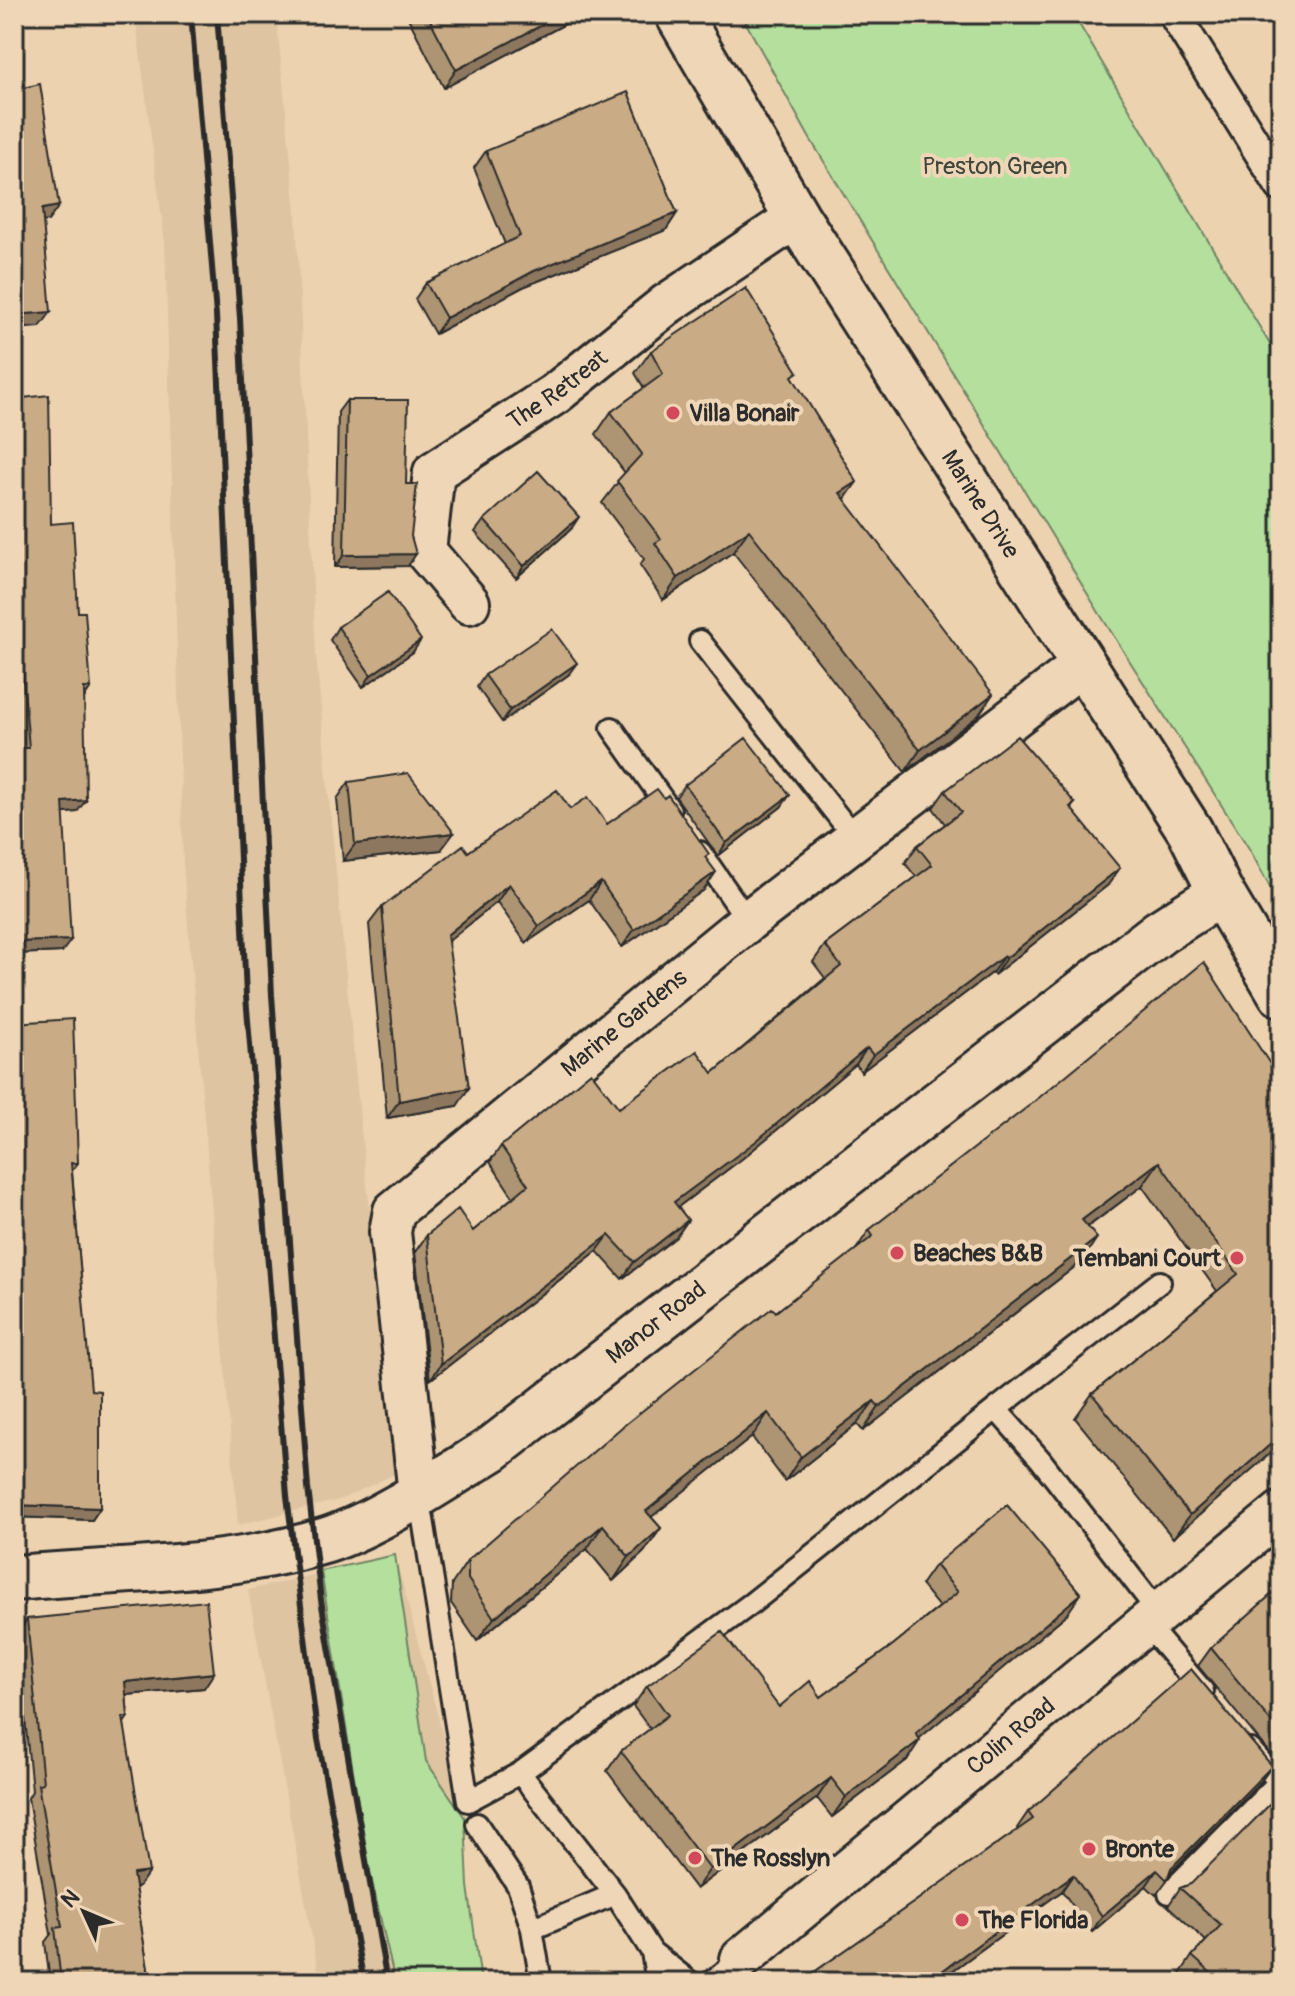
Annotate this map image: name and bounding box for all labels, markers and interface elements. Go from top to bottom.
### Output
park label: Preston Green [922,152,1068,181]
street label: The Retreat [502,343,614,436]
place label: Villa Bonair [689,399,800,428]
marker: Villa Bonair [664,404,682,422]
street label: Marine Drive [935,445,1026,564]
street label: Marine Gardens [555,963,693,1083]
place label: Beaches B&B [913,1239,1043,1268]
marker: Beaches B&B [888,1244,906,1262]
place label: Tembani Court [1072,1244,1222,1273]
marker: Tembani Court [1228,1249,1246,1267]
street label: Manor Road [600,1275,712,1370]
street label: Colin Road [961,1691,1061,1781]
place label: Bronte [1105,1835,1175,1864]
marker: Bronte [1080,1840,1098,1858]
place label: The Rosslyn [710,1844,830,1873]
marker: The Rosslyn [686,1849,704,1867]
north arrow [44,1872,124,1952]
text: N [55,1884,86,1914]
place label: The Florida [977,1906,1088,1935]
marker: The Florida [953,1911,971,1929]

